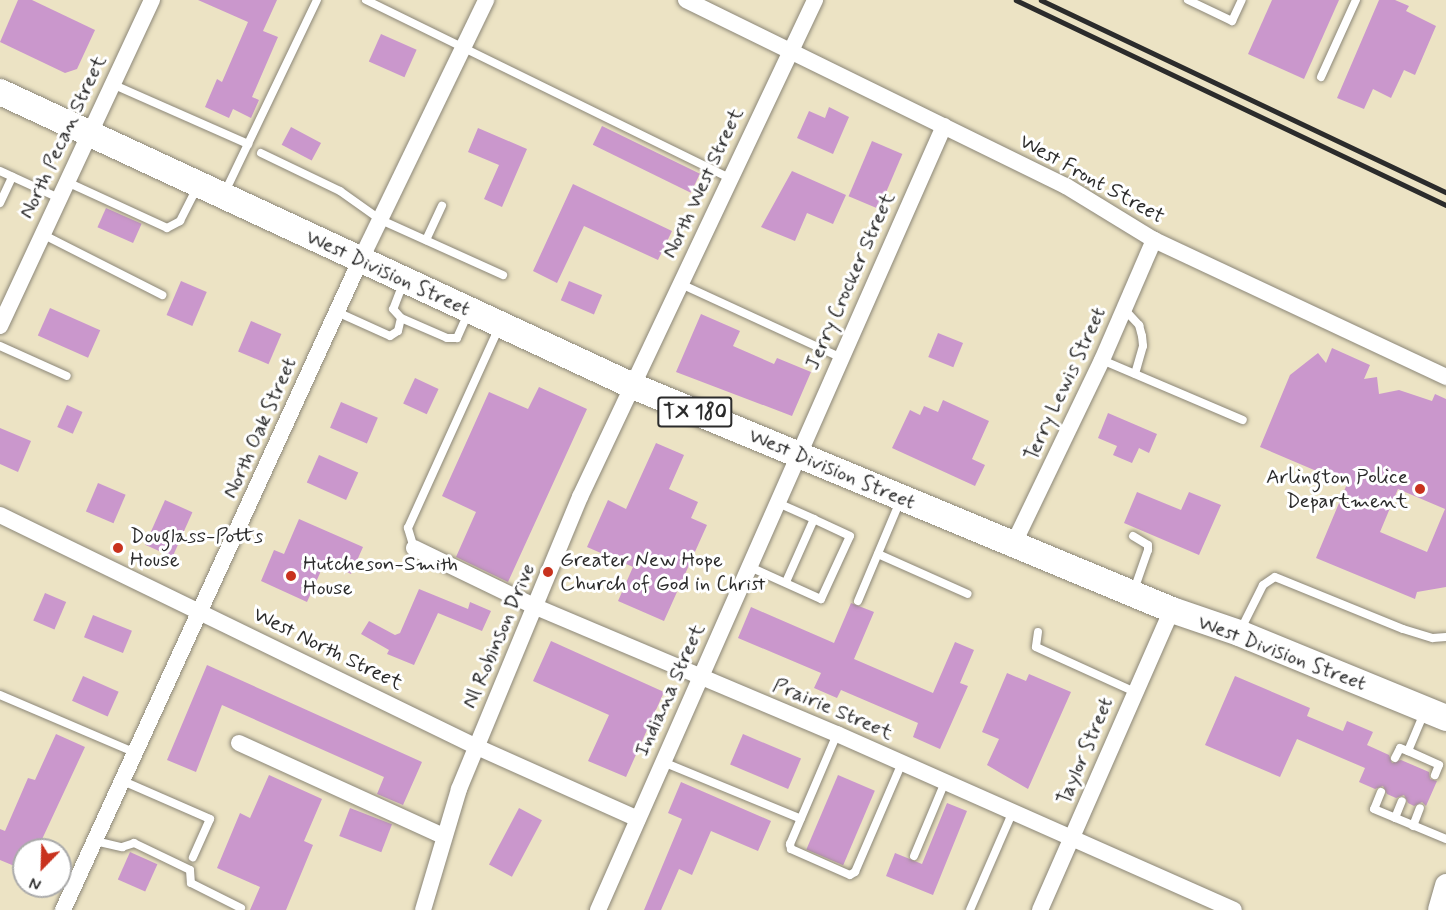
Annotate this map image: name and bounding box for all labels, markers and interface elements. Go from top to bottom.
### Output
street label: North Pecan Street [14,51,112,223]
street label: North West Street [657,104,749,262]
street label: West Front Street [1016,129,1168,229]
street label: Jerry Crocker Street [799,187,901,375]
street label: West Division Street [300,223,476,323]
street label: Terry Lewis Street [1018,302,1112,466]
street label: North Oak Street [217,352,303,504]
road number: TX 180 [656,395,734,429]
street label: West Division Street [744,422,920,516]
place label: Arlington Police Department [1268,464,1408,514]
marker: Arlington Police Department [1413,482,1427,496]
place label: Douglass-Potts House [130,523,263,573]
marker: Douglass-Potts House [111,541,125,555]
place label: Greater New Hope Church of God in Christ [560,547,771,597]
place label: Hutcheson-Smith House [303,551,458,601]
street label: Nl Robinson Drive [456,557,542,715]
marker: Greater New Hope Church of God in Christ [541,565,555,579]
marker: Hutcheson-Smith House [284,569,298,583]
street label: West North Street [249,602,407,696]
street label: West Division Street [1193,609,1371,697]
street label: Indiana Street [629,620,711,760]
street label: Prairie Street [769,672,897,746]
street label: Taylor Street [1050,692,1120,810]
north arrow [12,838,72,898]
text: N [27,871,45,895]

